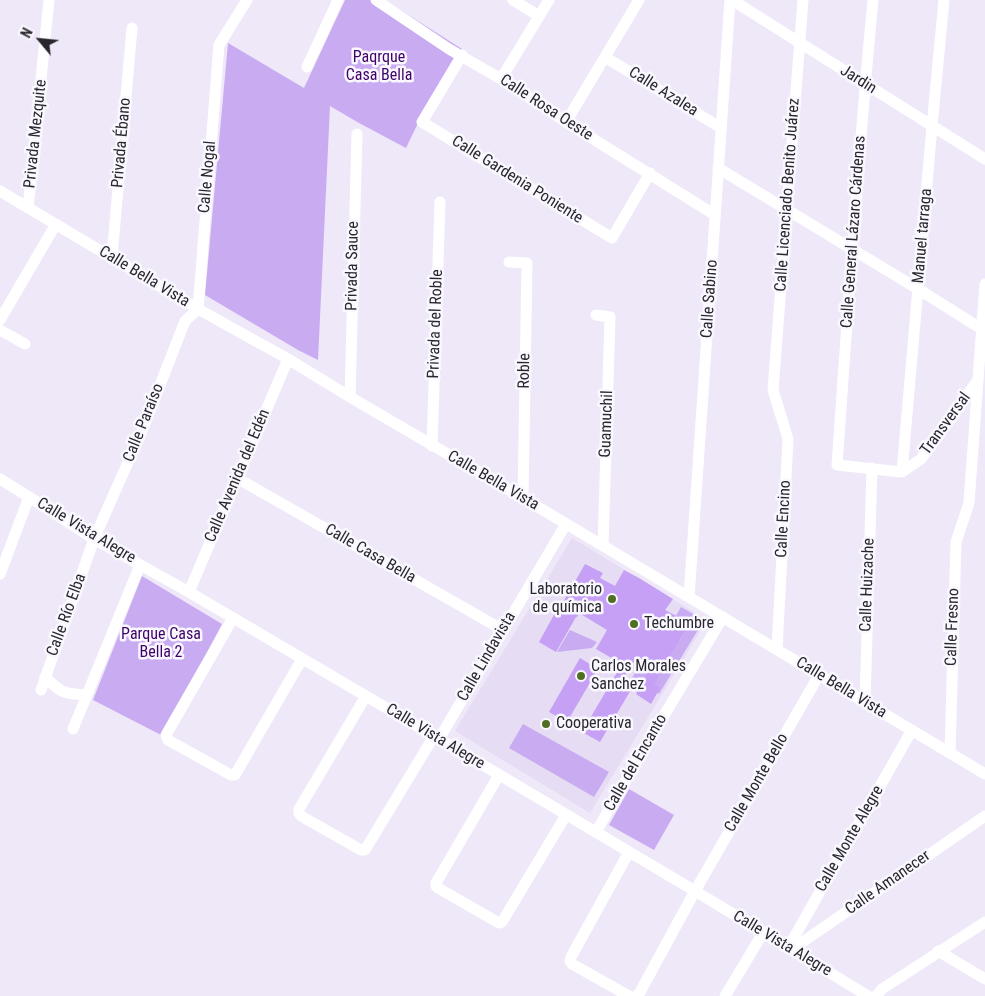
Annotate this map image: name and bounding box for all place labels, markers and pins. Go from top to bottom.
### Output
place label: Laboratorio de química [529,580,602,618]
marker: Laboratorio de química [606,593,618,605]
place label: Techumbre [644,614,714,634]
marker: Techumbre [628,618,640,630]
place label: Carlos Morales Sanchez [591,657,686,695]
marker: Carlos Morales Sanchez [575,670,587,682]
place label: Cooperativa [556,714,632,734]
marker: Cooperativa [540,718,552,730]

